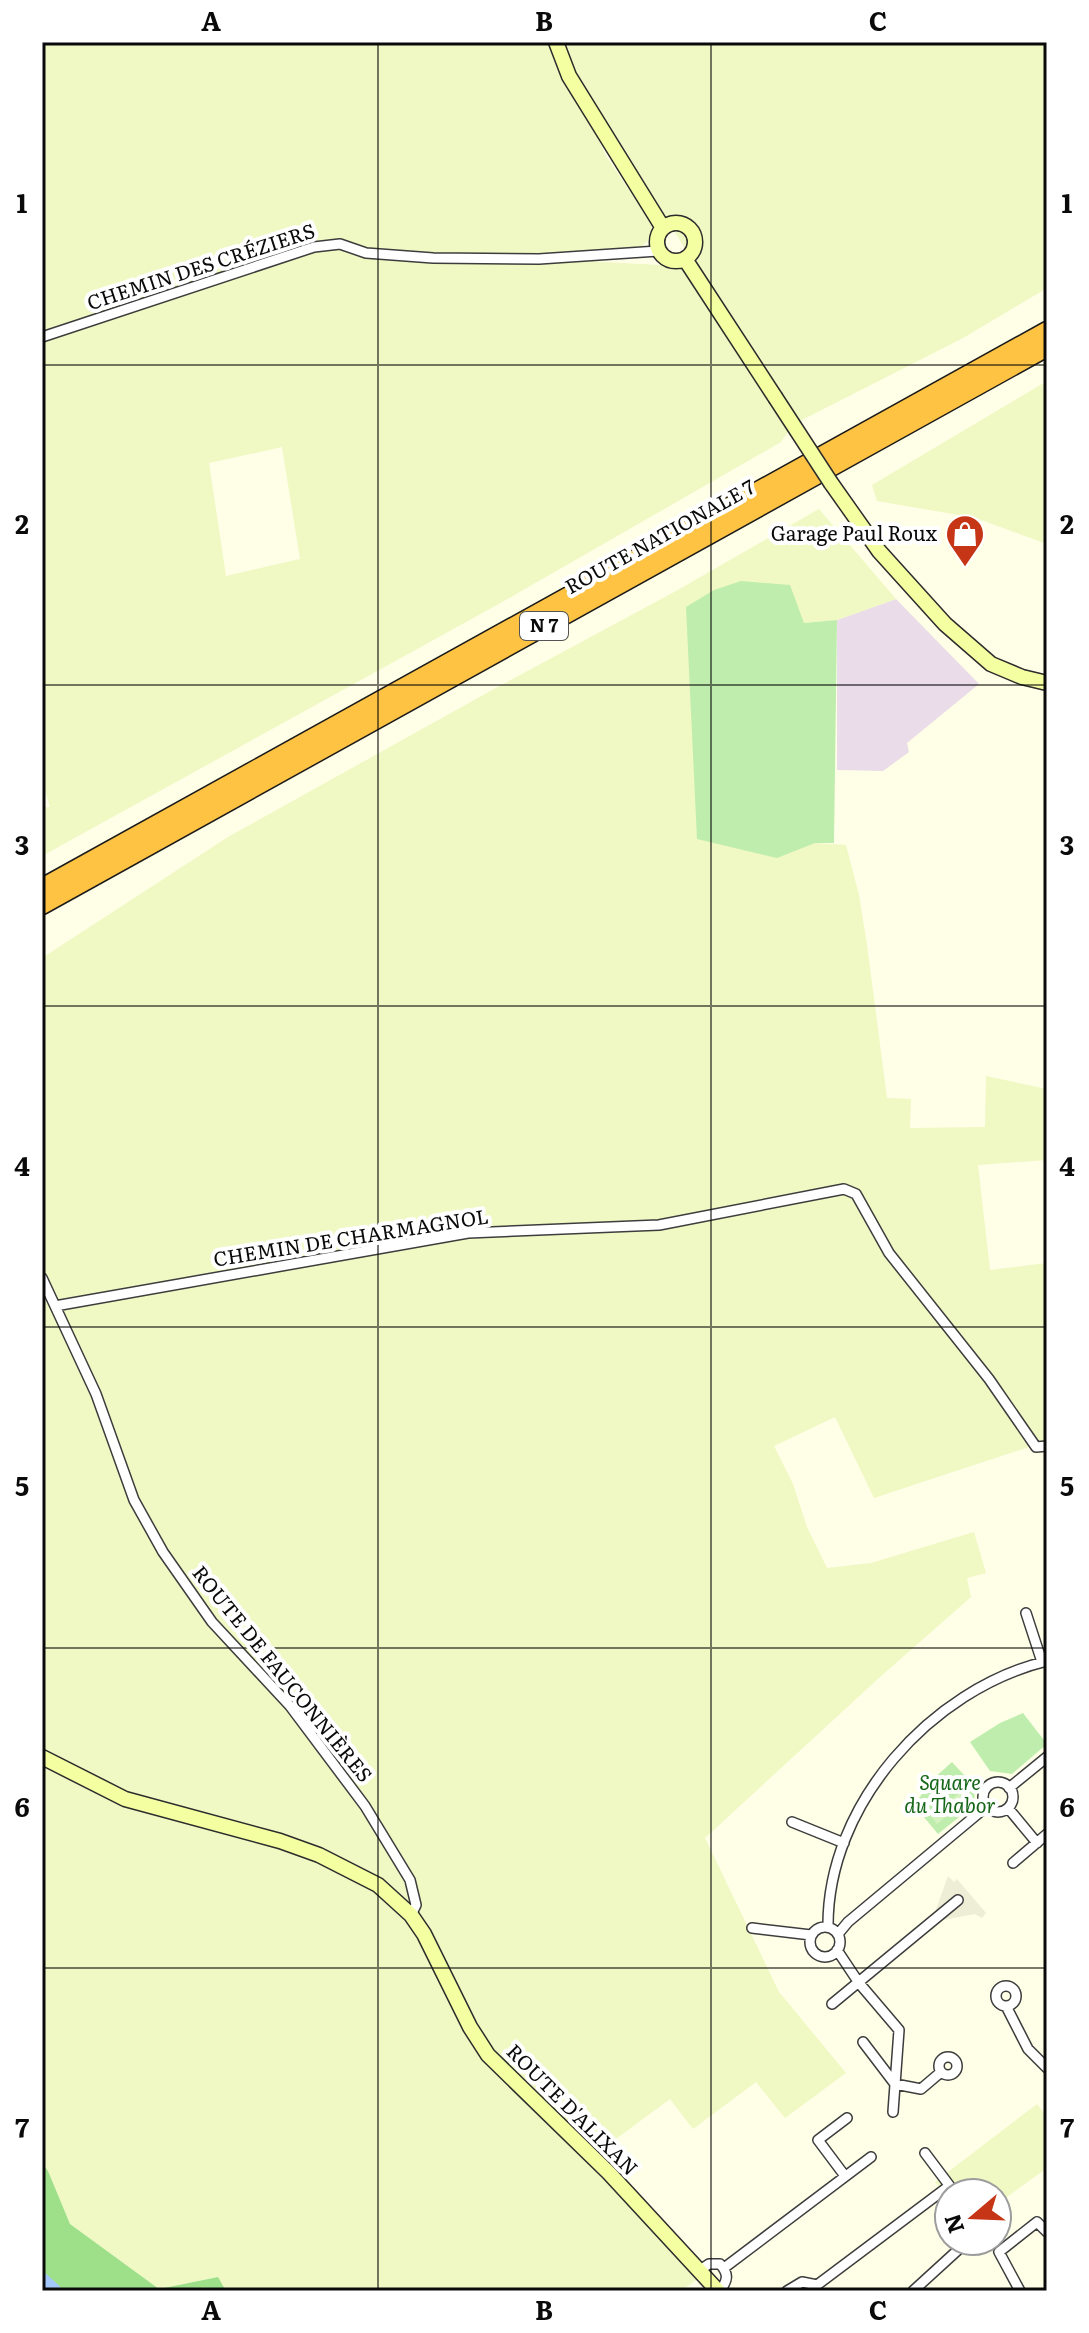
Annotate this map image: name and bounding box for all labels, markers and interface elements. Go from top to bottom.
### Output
text: A [201,0,221,39]
text: B [535,0,553,39]
text: C [869,0,887,39]
text: 1 [17,182,28,221]
text: 1 [1062,182,1073,221]
street label: CHEMIN DES CRÉZIERS [83,214,318,316]
street label: ROUTE NATIONALE 7 [558,470,760,600]
text: 2 [15,503,29,542]
text: 2 [1060,503,1074,542]
shop icon: Garage Paul Roux [944,513,986,568]
place label: Garage Paul Roux [771,517,938,547]
road number: N 7 [520,612,568,640]
text: 3 [15,824,29,863]
text: 3 [1060,824,1074,863]
text: 4 [14,1145,30,1184]
text: 4 [1059,1145,1075,1184]
street label: CHEMIN DE CHARMAGNOL [211,1199,490,1273]
text: 5 [15,1465,29,1504]
text: 5 [1060,1465,1074,1504]
street label: ROUTE DE FAUCONNIÈRES [187,1558,381,1788]
park label: Square du Thabor [904,1766,996,1819]
text: 6 [14,1786,30,1825]
text: 6 [1059,1786,1075,1825]
street label: ROUTE D'ALIXAN [501,2036,646,2181]
text: 7 [15,2107,29,2146]
text: 7 [1060,2107,1074,2146]
north arrow [933,2177,1013,2257]
text: N [934,2210,971,2238]
text: A [201,2289,221,2328]
text: B [535,2289,553,2328]
text: C [869,2289,887,2328]

